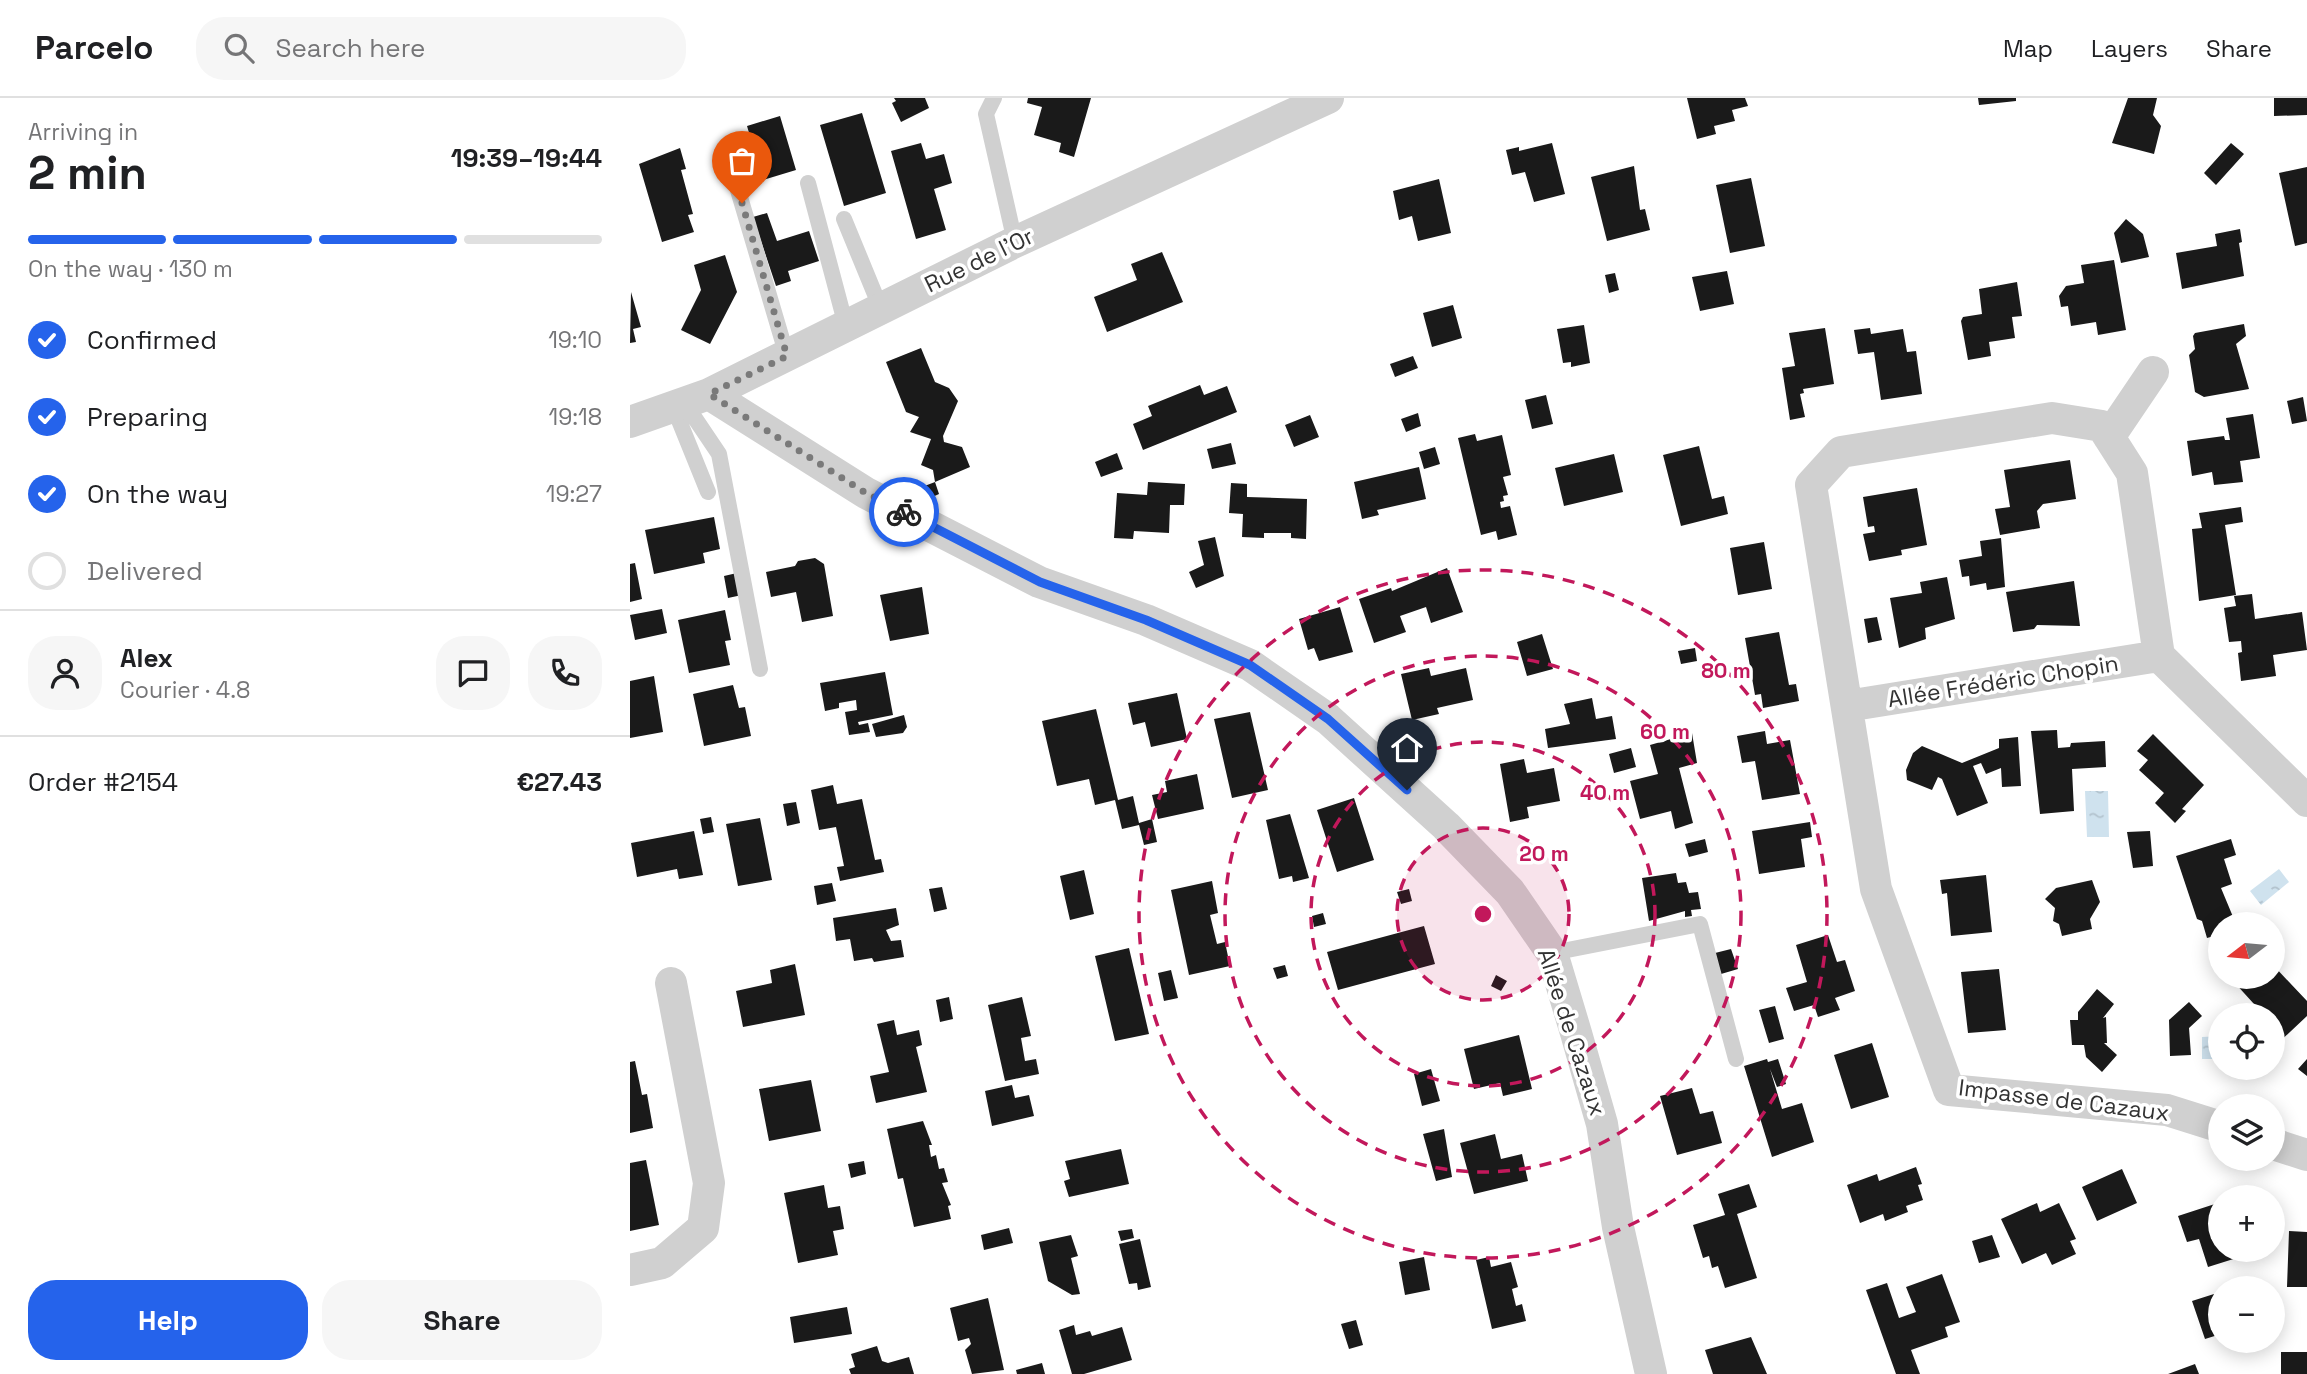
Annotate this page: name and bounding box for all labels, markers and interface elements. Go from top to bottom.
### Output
search box [196,17,686,80]
text: Parcelo [35,27,154,69]
icon: search [220,29,258,67]
text: Search here [276,31,425,65]
text: Map [2003,33,2053,64]
text: Layers [2091,33,2168,64]
text: Share [2206,33,2272,64]
text: Arriving in [28,117,138,147]
pin [712,131,772,203]
text: 19:39–19:44 [451,141,602,175]
icon: bag [723,142,761,180]
text: 2 min [28,144,147,202]
street label: Rue de l'Or [920,221,1038,299]
text: On the way · 130 m [28,254,233,284]
icon: check [28,321,66,359]
text: Confirmed [87,323,217,357]
text: 19:10 [548,325,602,355]
icon: check [28,398,66,436]
text: Preparing [87,400,208,434]
text: 19:18 [549,402,602,432]
icon: check [28,475,66,513]
text: On the way [87,477,228,511]
courier [869,477,939,547]
text: 19:27 [546,479,602,509]
icon: bike [885,493,923,531]
text: Delivered [87,554,203,588]
button: person [28,636,102,710]
button: chat [436,636,510,710]
button: phone [528,636,602,710]
text: Alex [120,641,173,675]
street label: Allée Frédéric Chopin [1885,648,2121,714]
text: 80 m [1701,657,1751,684]
text: Courier · 4.8 [120,675,250,705]
pin [1377,718,1437,790]
text: 60 m [1640,718,1690,745]
icon: home [1388,729,1426,767]
text: Order #2154 [28,765,178,799]
text: €27.43 [516,765,602,799]
text: 40 m [1580,779,1630,806]
text: 20 m [1519,840,1569,867]
centre of rings [1471,902,1495,926]
north arrow [2208,912,2286,989]
map controls [2208,912,2285,1353]
street label: Allée de Cazaux [1531,945,1613,1119]
button: locate [2208,1003,2285,1080]
street label: Impasse de Cazaux [1957,1072,2171,1128]
button: layers [2208,1094,2285,1171]
button: + [2208,1185,2285,1262]
button: − [2208,1276,2285,1353]
button: Help [28,1280,308,1360]
button: Share [322,1280,602,1360]

